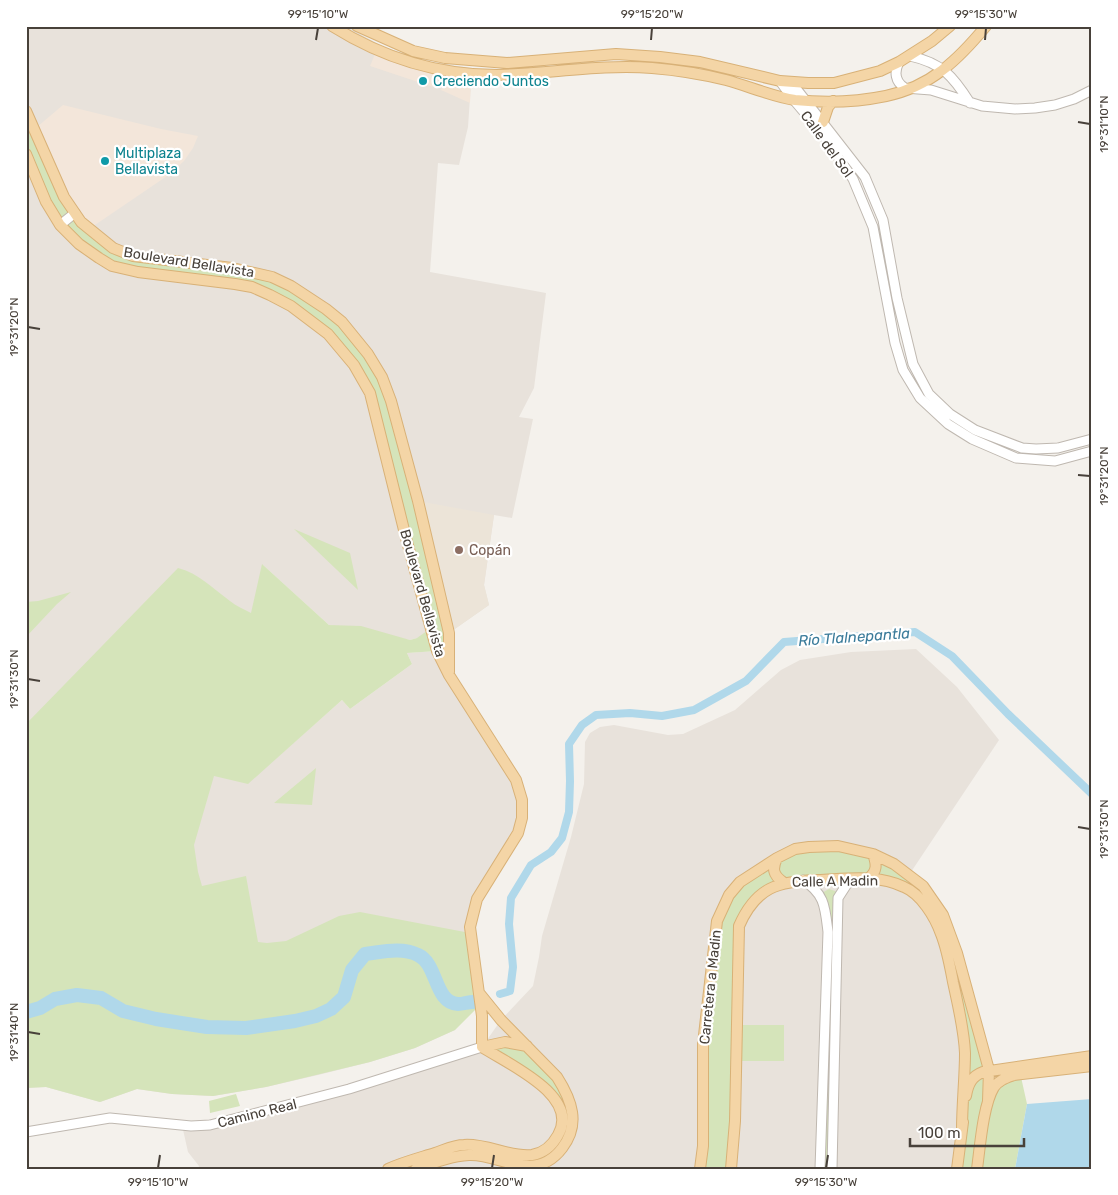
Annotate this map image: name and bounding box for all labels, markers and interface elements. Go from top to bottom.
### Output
text: 99°15'10"W [288,7,349,21]
text: 99°15'20"W [621,7,684,21]
text: 99°15'30"W [955,7,1018,21]
place label: Creciendo Juntos [433,73,549,90]
marker: Creciendo Juntos [417,75,429,87]
text: 19°31'10"N [1097,95,1111,153]
street label: Calle del Sol [797,108,856,181]
place label: Multiplaza Bellavista [115,145,181,178]
marker: Multiplaza Bellavista [99,155,111,167]
street label: Boulevard Bellavista [122,244,255,281]
text: 19°31'20"N [7,297,21,357]
text: 19°31'20"N [1097,446,1111,506]
street label: Boulevard Bellavista [396,527,449,659]
place label: Copán [469,542,511,559]
marker: Copán [453,544,465,556]
water label: Río Tlalnepantla [797,624,911,650]
text: 19°31'30"N [7,649,21,709]
text: 19°31'30"N [1097,799,1111,859]
street label: Calle A Madin [792,872,878,891]
street label: Carretera a Madin [696,929,725,1045]
text: 19°31'40"N [7,1003,21,1061]
street label: Camino Real [216,1095,298,1132]
scale bar [910,1115,1024,1147]
text: 100 m [918,1124,960,1142]
text: 99°15'10"W [128,1175,189,1189]
text: 99°15'20"W [461,1175,524,1189]
text: 99°15'30"W [795,1175,858,1189]

